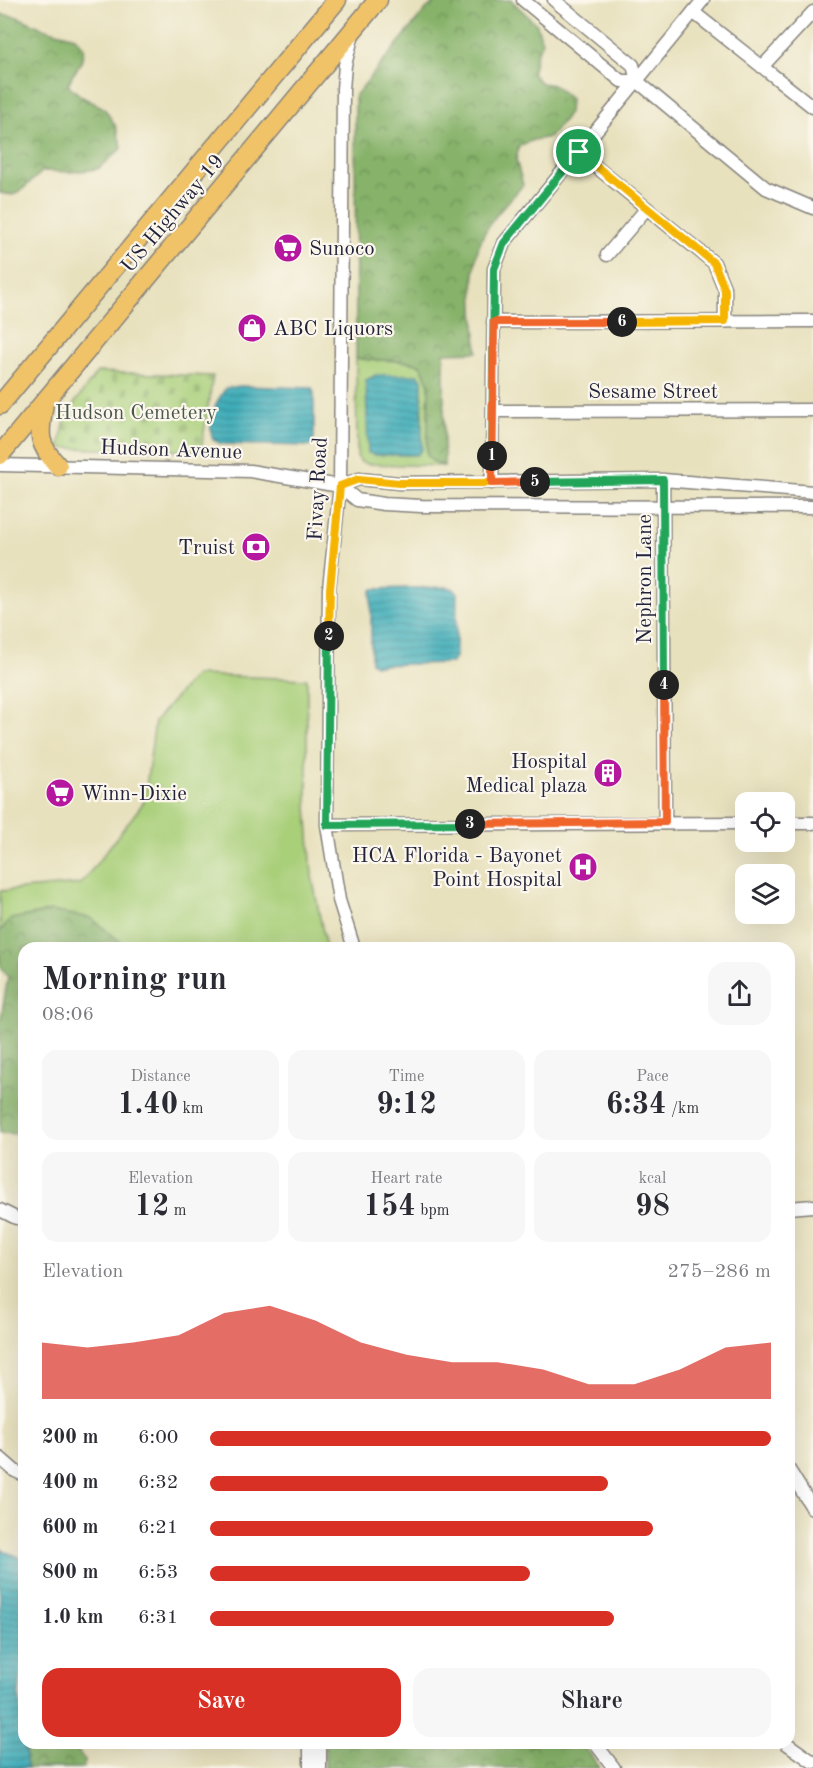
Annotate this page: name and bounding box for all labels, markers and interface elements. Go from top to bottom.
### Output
pin [553,126,604,177]
icon: arrive [562,135,595,168]
street label: US Highway 19 [118,151,229,277]
supermarket icon: Sunoco [272,232,304,264]
place label: Sunoco [309,239,375,260]
pin: 6 [607,307,637,337]
shop icon: ABC Liquors [236,312,268,344]
text: 6 [617,314,627,330]
place label: ABC Liquors [273,319,393,340]
street label: Sesame Street [588,382,718,403]
park label: Hudson Cemetery [55,403,217,424]
street label: Fivay Road [305,436,332,542]
street label: Hudson Avenue [100,438,242,463]
pin: 1 [477,441,507,471]
text: 1 [487,448,497,464]
pin: 5 [520,467,550,497]
text: 5 [530,474,540,490]
street label: Nephron Lane [635,514,656,644]
bank icon: Truist [240,531,272,563]
place label: Truist [178,538,235,559]
pin: 2 [314,621,344,651]
text: 2 [324,628,334,644]
pin: 4 [649,670,679,700]
text: 4 [659,677,669,693]
place label: Hospital Medical plaza [465,752,587,797]
building icon: Hospital Medical plaza [592,757,624,789]
supermarket icon: Winn-Dixie [44,777,76,809]
place label: Winn-Dixie [81,784,187,805]
map controls [735,792,795,924]
button: locate [735,792,795,852]
pin: 3 [455,809,485,839]
text: 3 [465,816,475,832]
place label: HCA Florida - Bayonet Point Hospital [352,846,562,891]
hospital icon: HCA Florida - Bayonet Point Hospital [567,851,599,883]
button: layers [735,864,795,924]
button: share [708,962,771,1025]
text: Morning run [42,964,227,997]
text: 08:06 [42,1005,94,1025]
text: Distance [130,1069,191,1085]
text: Time [389,1069,424,1085]
text: Pace [636,1069,669,1085]
text: 1.40 [117,1090,178,1120]
text: 9:12 [376,1090,437,1120]
text: 6:34 [606,1090,666,1120]
text: km [178,1101,204,1117]
text: /km [666,1101,699,1117]
text: Elevation [128,1171,193,1187]
text: Heart rate [371,1171,442,1187]
text: kcal [639,1171,666,1187]
text: 12 [135,1192,169,1222]
text: 154 [364,1192,416,1222]
text: 98 [635,1192,670,1222]
text: m [169,1203,187,1219]
text: bpm [416,1203,449,1219]
text: Elevation [42,1262,123,1282]
text: 275–286 m [668,1262,771,1282]
text: 200 m [42,1428,98,1448]
text: 6:00 [138,1428,178,1448]
text: 400 m [42,1473,98,1493]
text: 6:32 [138,1473,178,1493]
text: 600 m [42,1518,98,1538]
text: 6:21 [138,1518,178,1538]
text: 800 m [42,1563,98,1583]
text: 6:53 [138,1563,178,1583]
text: 1.0 km [42,1608,104,1628]
text: 6:31 [138,1608,178,1628]
button: Save [42,1668,401,1737]
button: Share [413,1668,771,1737]

